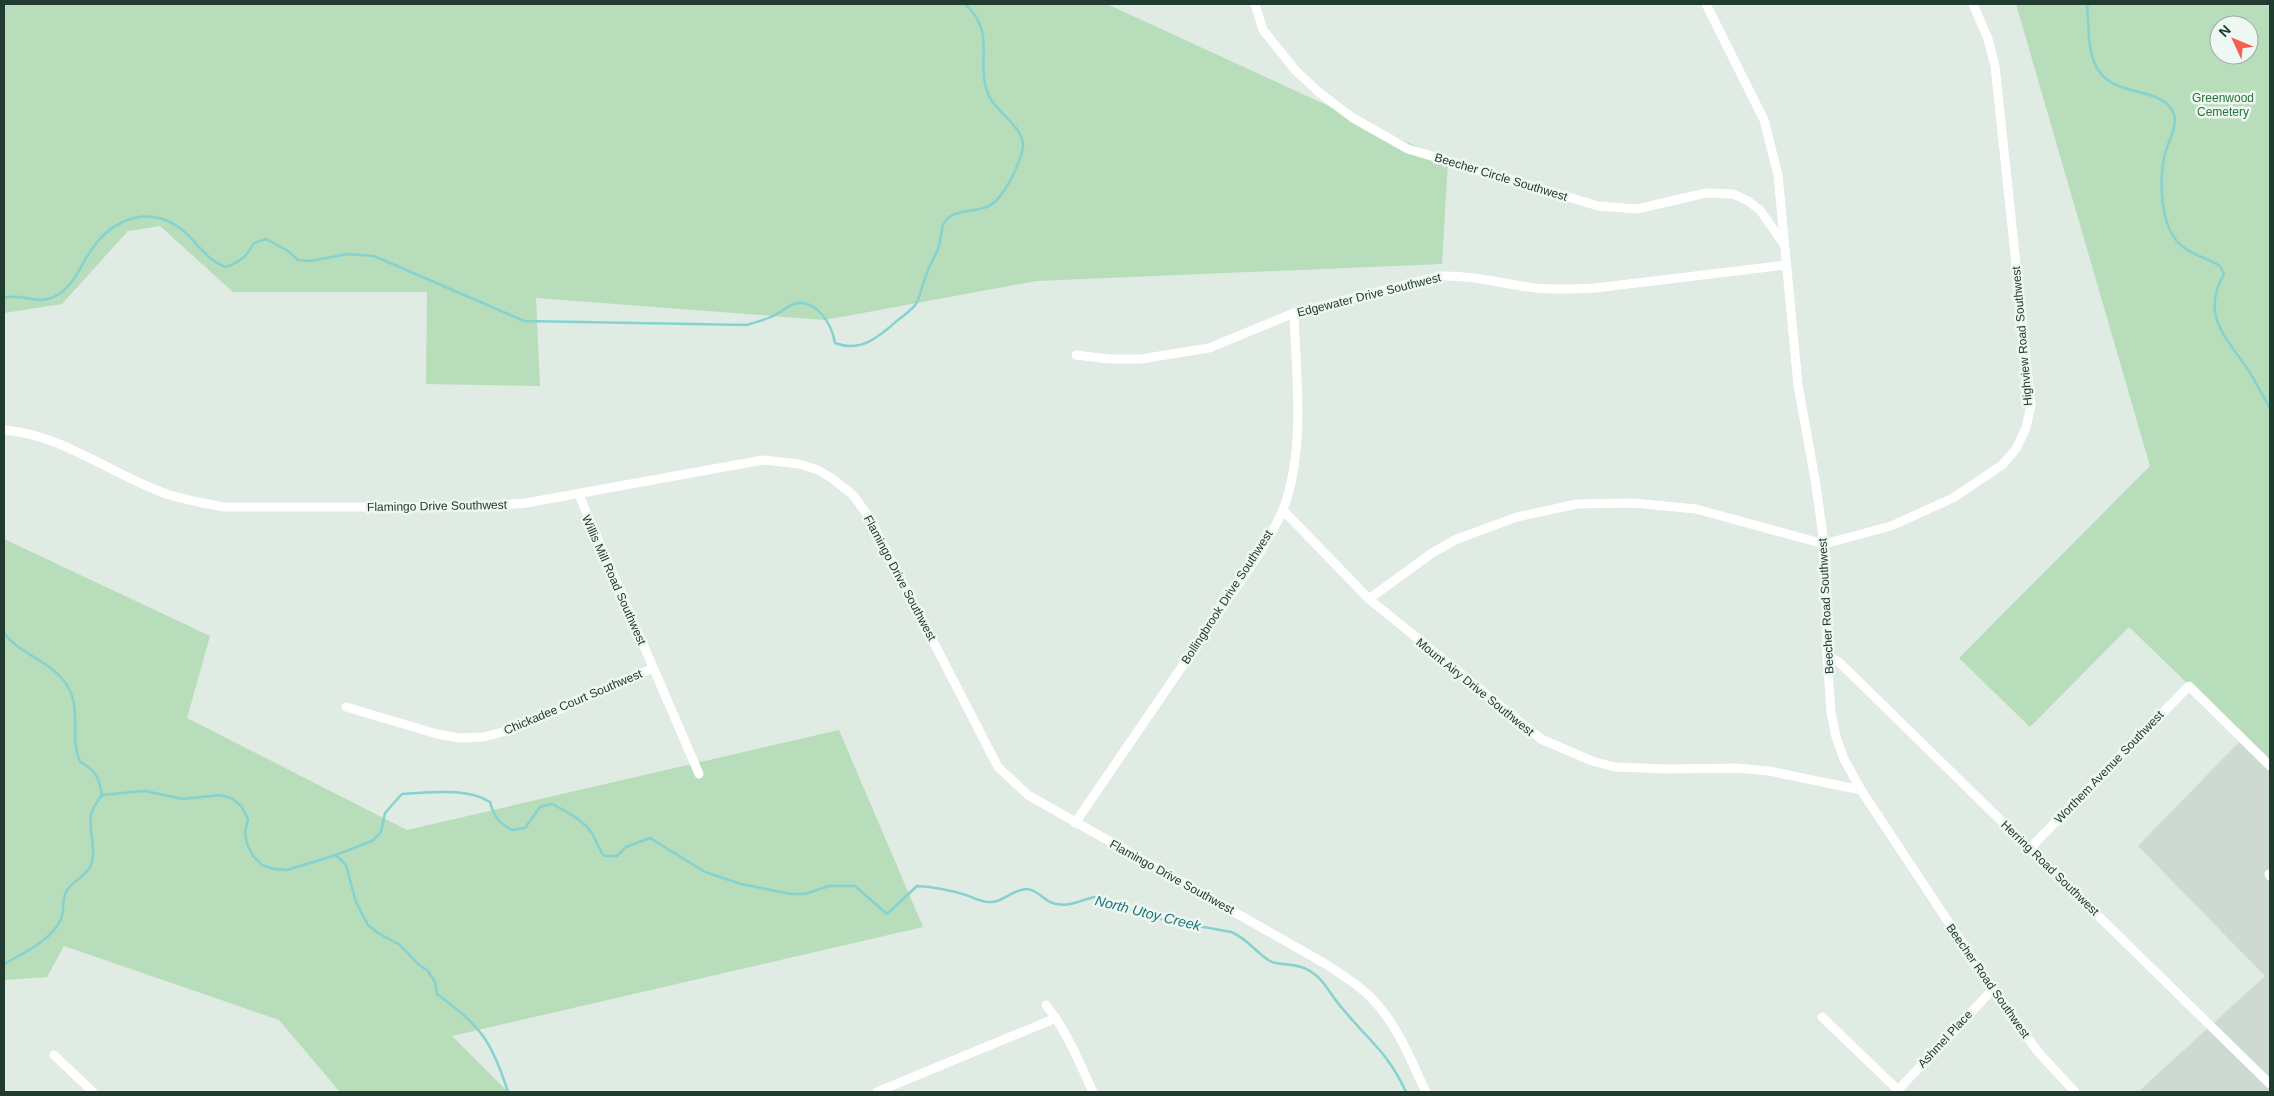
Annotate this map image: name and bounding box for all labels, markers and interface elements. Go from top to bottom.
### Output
north arrow [2209,15,2259,65]
text: N [2215,22,2234,40]
park label: Greenwood Cemetery [2192,91,2254,119]
street label: Beecher Circle Southwest [1433,150,1570,204]
street label: Highview Road Southwest [2009,265,2035,406]
street label: Edgewater Drive Southwest [1295,270,1443,320]
street label: Flamingo Drive Southwest [367,498,508,514]
street label: Willis Mill Road Southwest [579,513,649,648]
street label: Flamingo Drive Southwest [861,513,939,644]
street label: Bollingbrook Drive Southwest [1178,527,1276,667]
street label: Beecher Road Southwest [1815,537,1837,674]
street label: Mount Airy Drive Southwest [1413,635,1537,739]
street label: Chickadee Court Southwest [502,666,645,738]
street label: Worthem Avenue Southwest [2052,707,2167,826]
street label: Herring Road Southwest [1998,818,2102,919]
street label: Flamingo Drive Southwest [1107,837,1237,917]
water label: North Utoy Creek [1094,892,1203,934]
street label: Beecher Road Southwest [1943,921,2033,1041]
street label: Ashmel Place [1915,1007,1975,1071]

